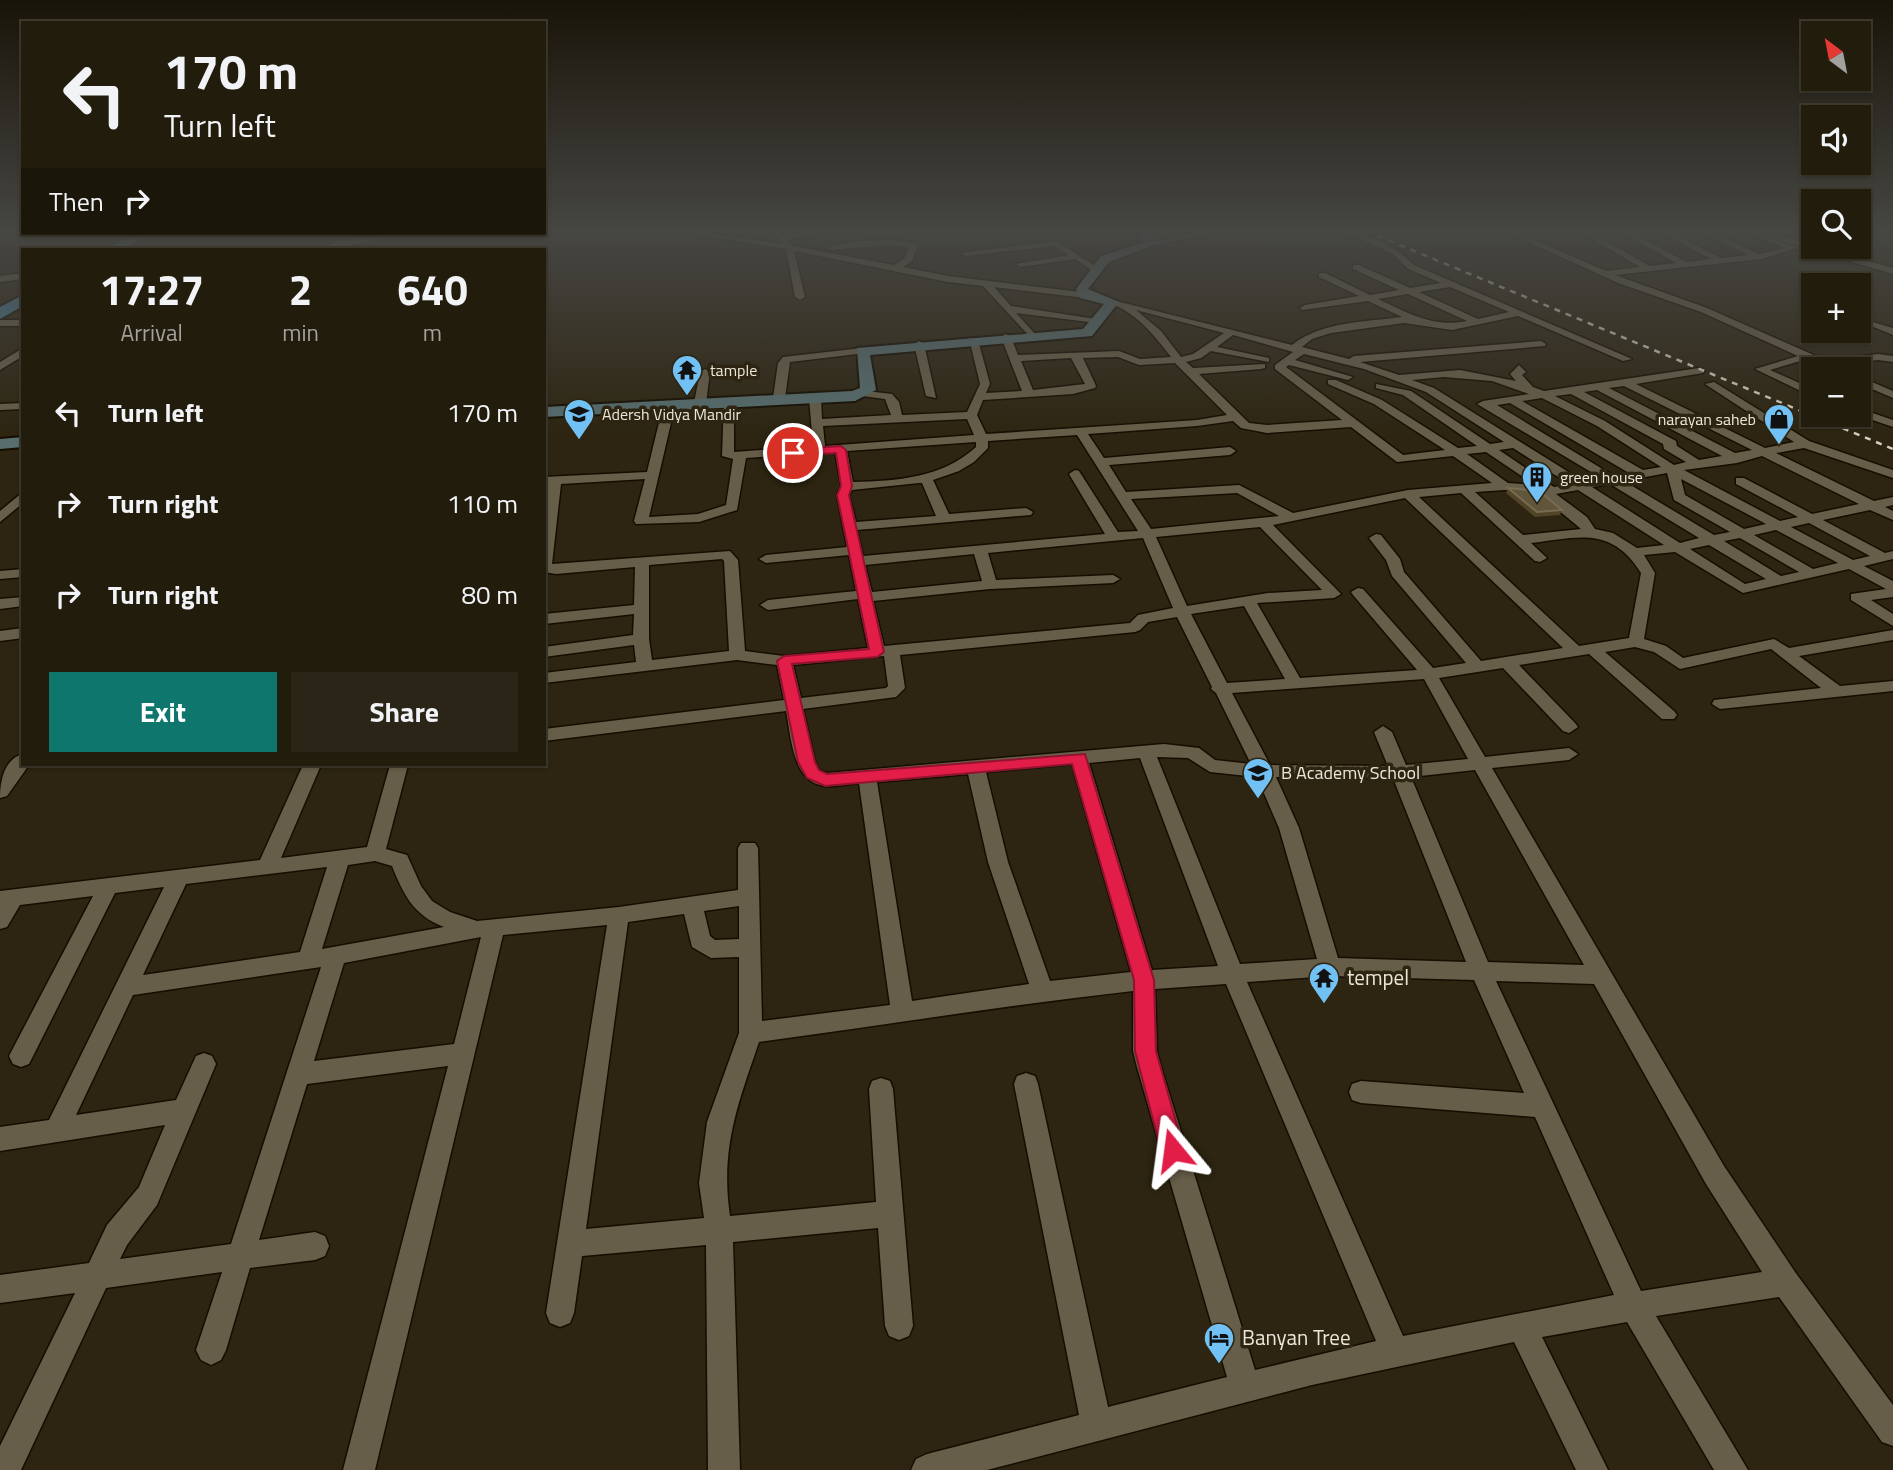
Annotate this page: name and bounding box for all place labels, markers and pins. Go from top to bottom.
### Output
temple icon: tample [670,353,704,397]
place label: tample [710,358,757,382]
school or university icon: Adersh Vidya Mandir [562,397,596,441]
place label: Adersh Vidya Mandir [602,402,741,426]
shop icon: narayan saheb [1762,402,1796,446]
place label: narayan saheb [1658,407,1756,431]
pin [763,423,823,483]
building icon: green house [1520,460,1554,504]
place label: green house [1560,465,1643,489]
school or university icon: B Academy School [1241,756,1275,800]
place label: B Academy School [1281,759,1420,786]
temple icon: tempel [1307,961,1341,1005]
place label: tempel [1347,961,1409,993]
hotel icon: Banyan Tree [1202,1321,1236,1365]
place label: Banyan Tree [1242,1321,1351,1353]

